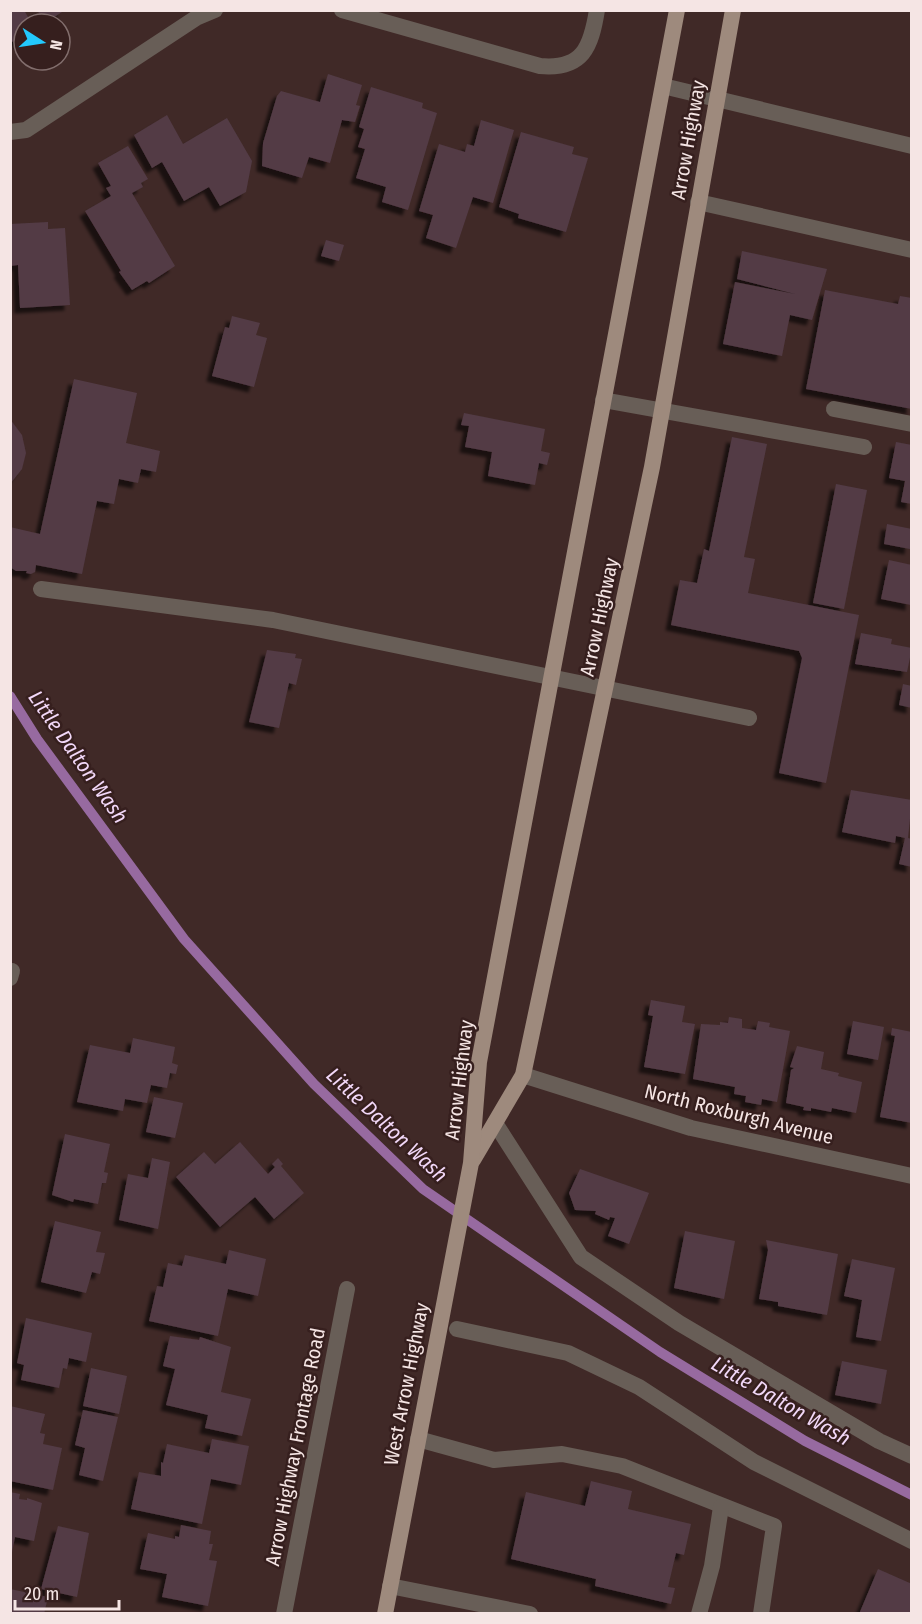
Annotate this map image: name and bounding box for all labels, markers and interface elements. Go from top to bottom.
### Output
north arrow [12,12,72,72]
text: N [46,38,66,52]
street label: Arrow Highway [666,78,710,201]
street label: Arrow Highway [575,555,623,678]
water label: Little Dalton Wash [23,686,133,828]
street label: Arrow Highway [440,1019,478,1141]
water label: Little Dalton Wash [321,1062,453,1188]
street label: North Roxburgh Avenue [642,1079,836,1149]
street label: West Arrow Highway [378,1301,434,1467]
street label: Arrow Highway Frontage Road [260,1326,330,1568]
water label: Little Dalton Wash [707,1351,855,1451]
scale bar [15,1573,118,1611]
text: 20 m [24,1583,59,1605]

